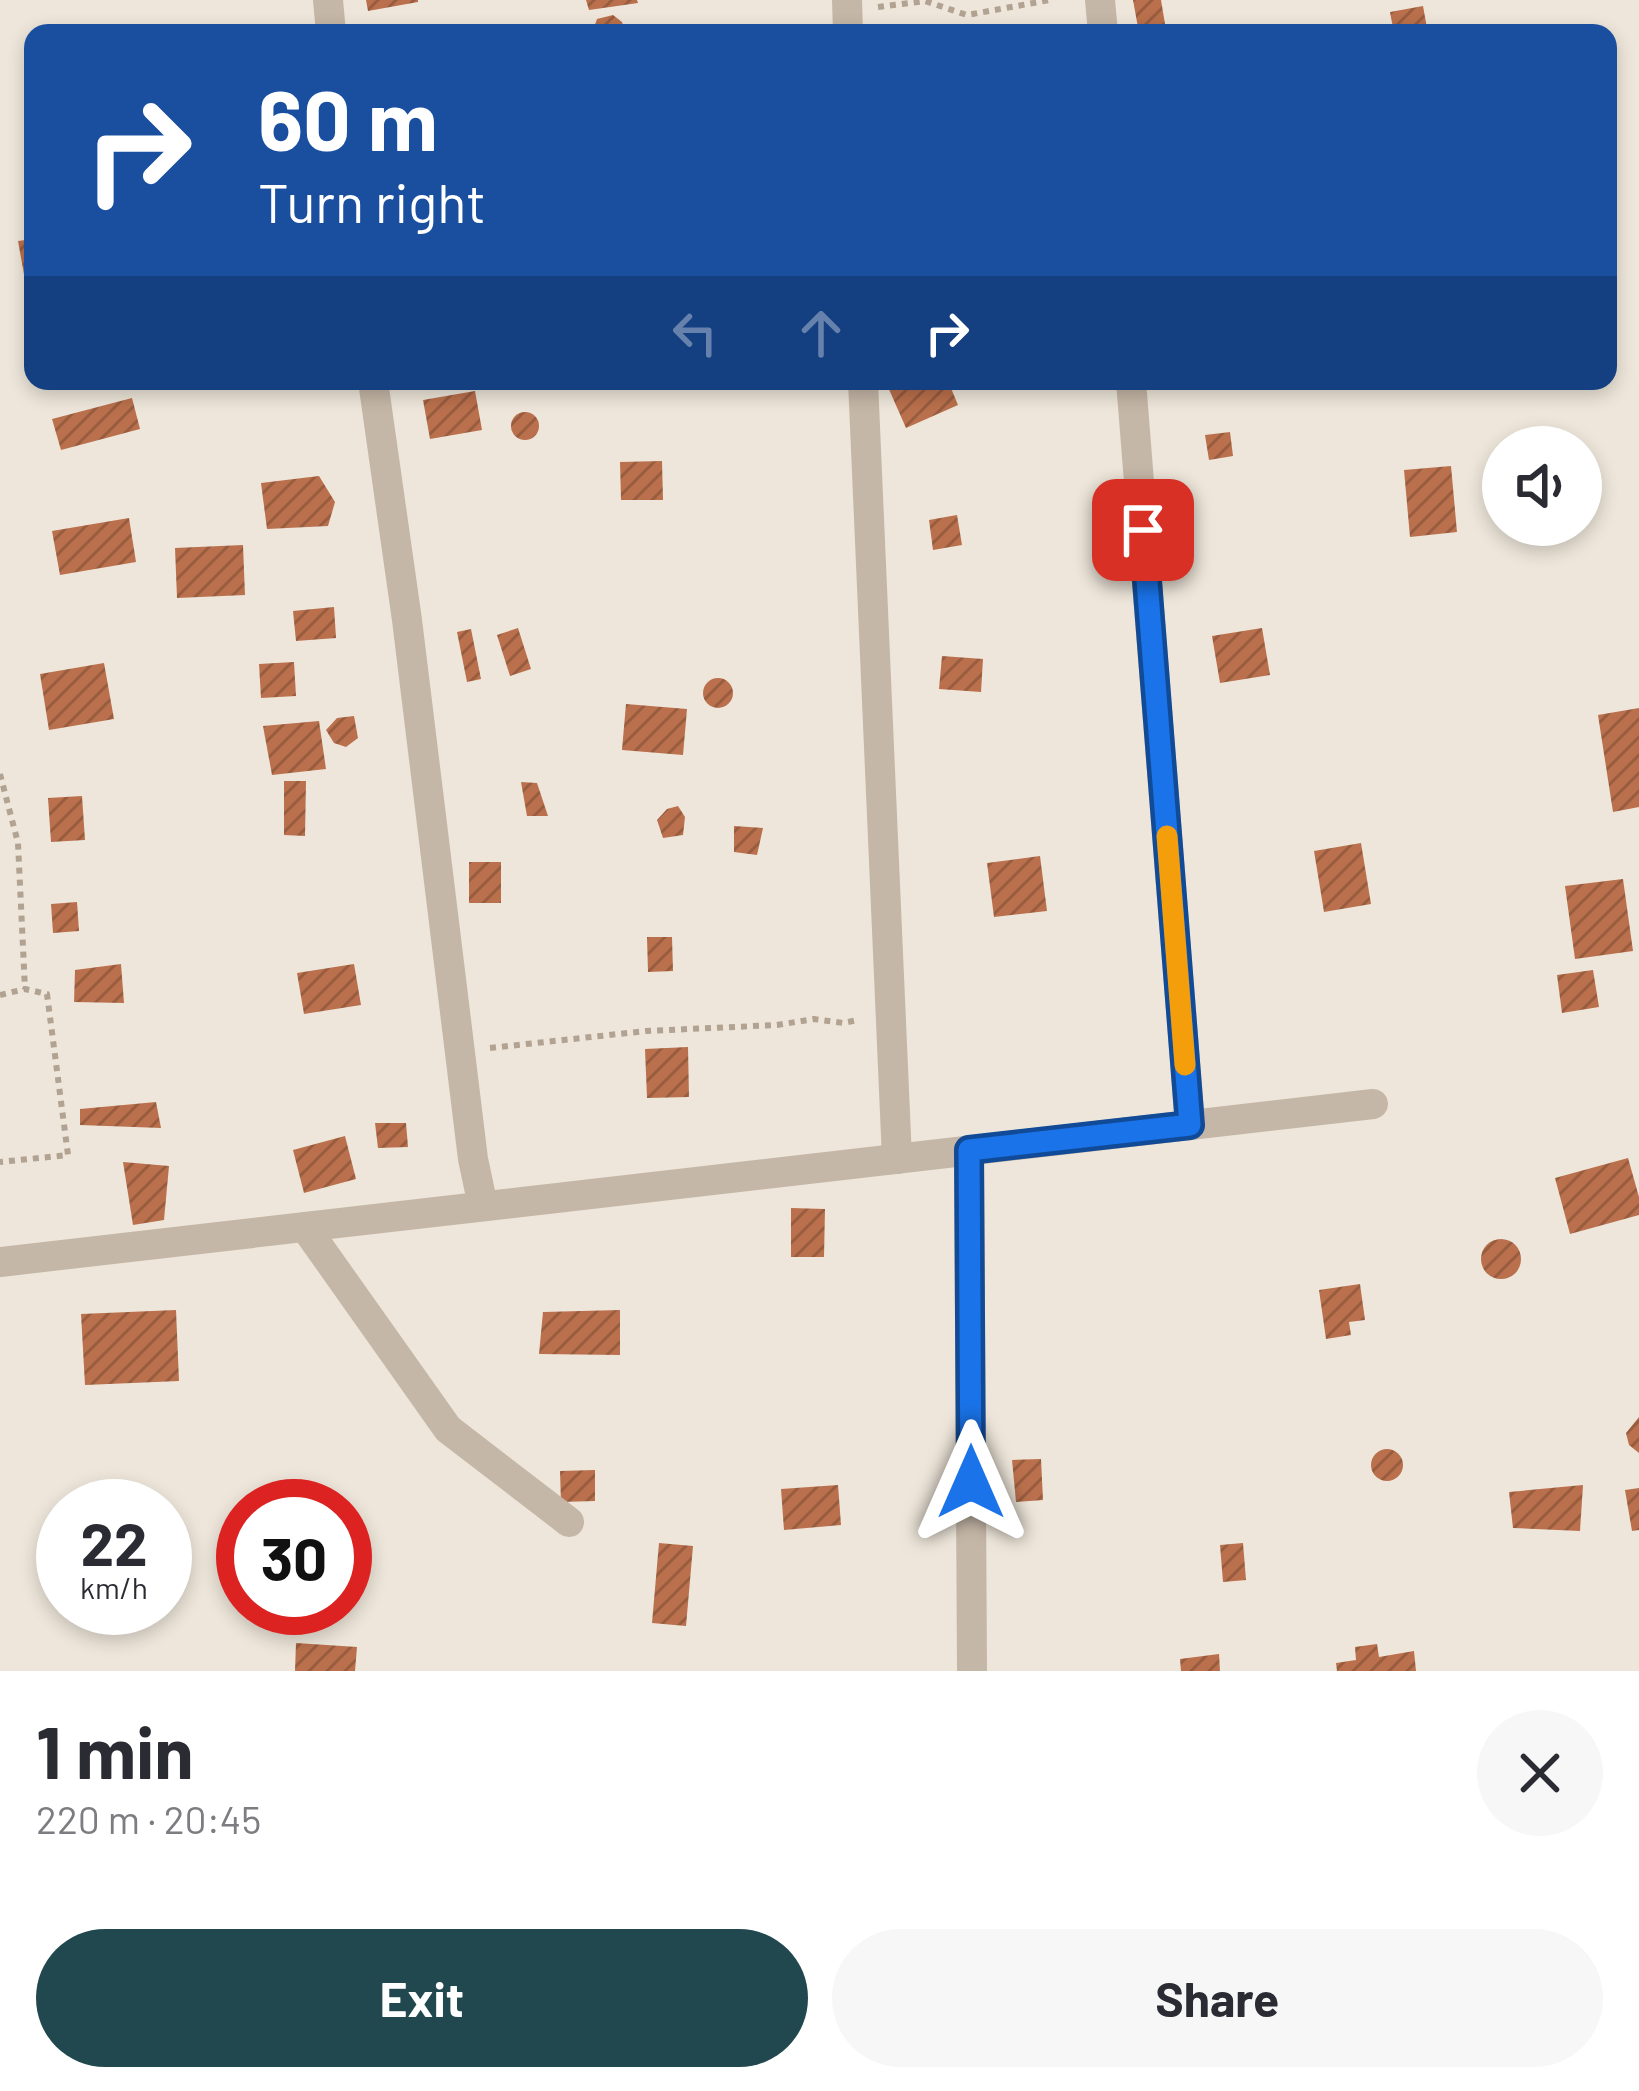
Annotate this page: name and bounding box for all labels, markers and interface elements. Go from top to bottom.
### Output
text: 60 m [258,67,438,168]
icon: right [60,72,216,228]
text: Turn right [258,169,486,234]
icon: left [662,300,728,366]
icon: ahead [788,300,854,366]
icon: right [914,300,980,366]
map controls [1482,426,1602,546]
button: sound [1482,426,1602,546]
pin [1092,479,1194,581]
icon: arrive [1110,497,1176,563]
position arrow [908,1419,1034,1545]
speed limit sign: 30 [216,1479,372,1635]
text: 22 [80,1506,148,1578]
text: km/h [80,1569,148,1605]
text: 1 min [36,1707,194,1793]
button: close [1477,1710,1603,1836]
text: 220 m · 20:45 [36,1795,261,1842]
button: Exit [36,1929,808,2067]
button: Share [832,1929,1603,2067]

